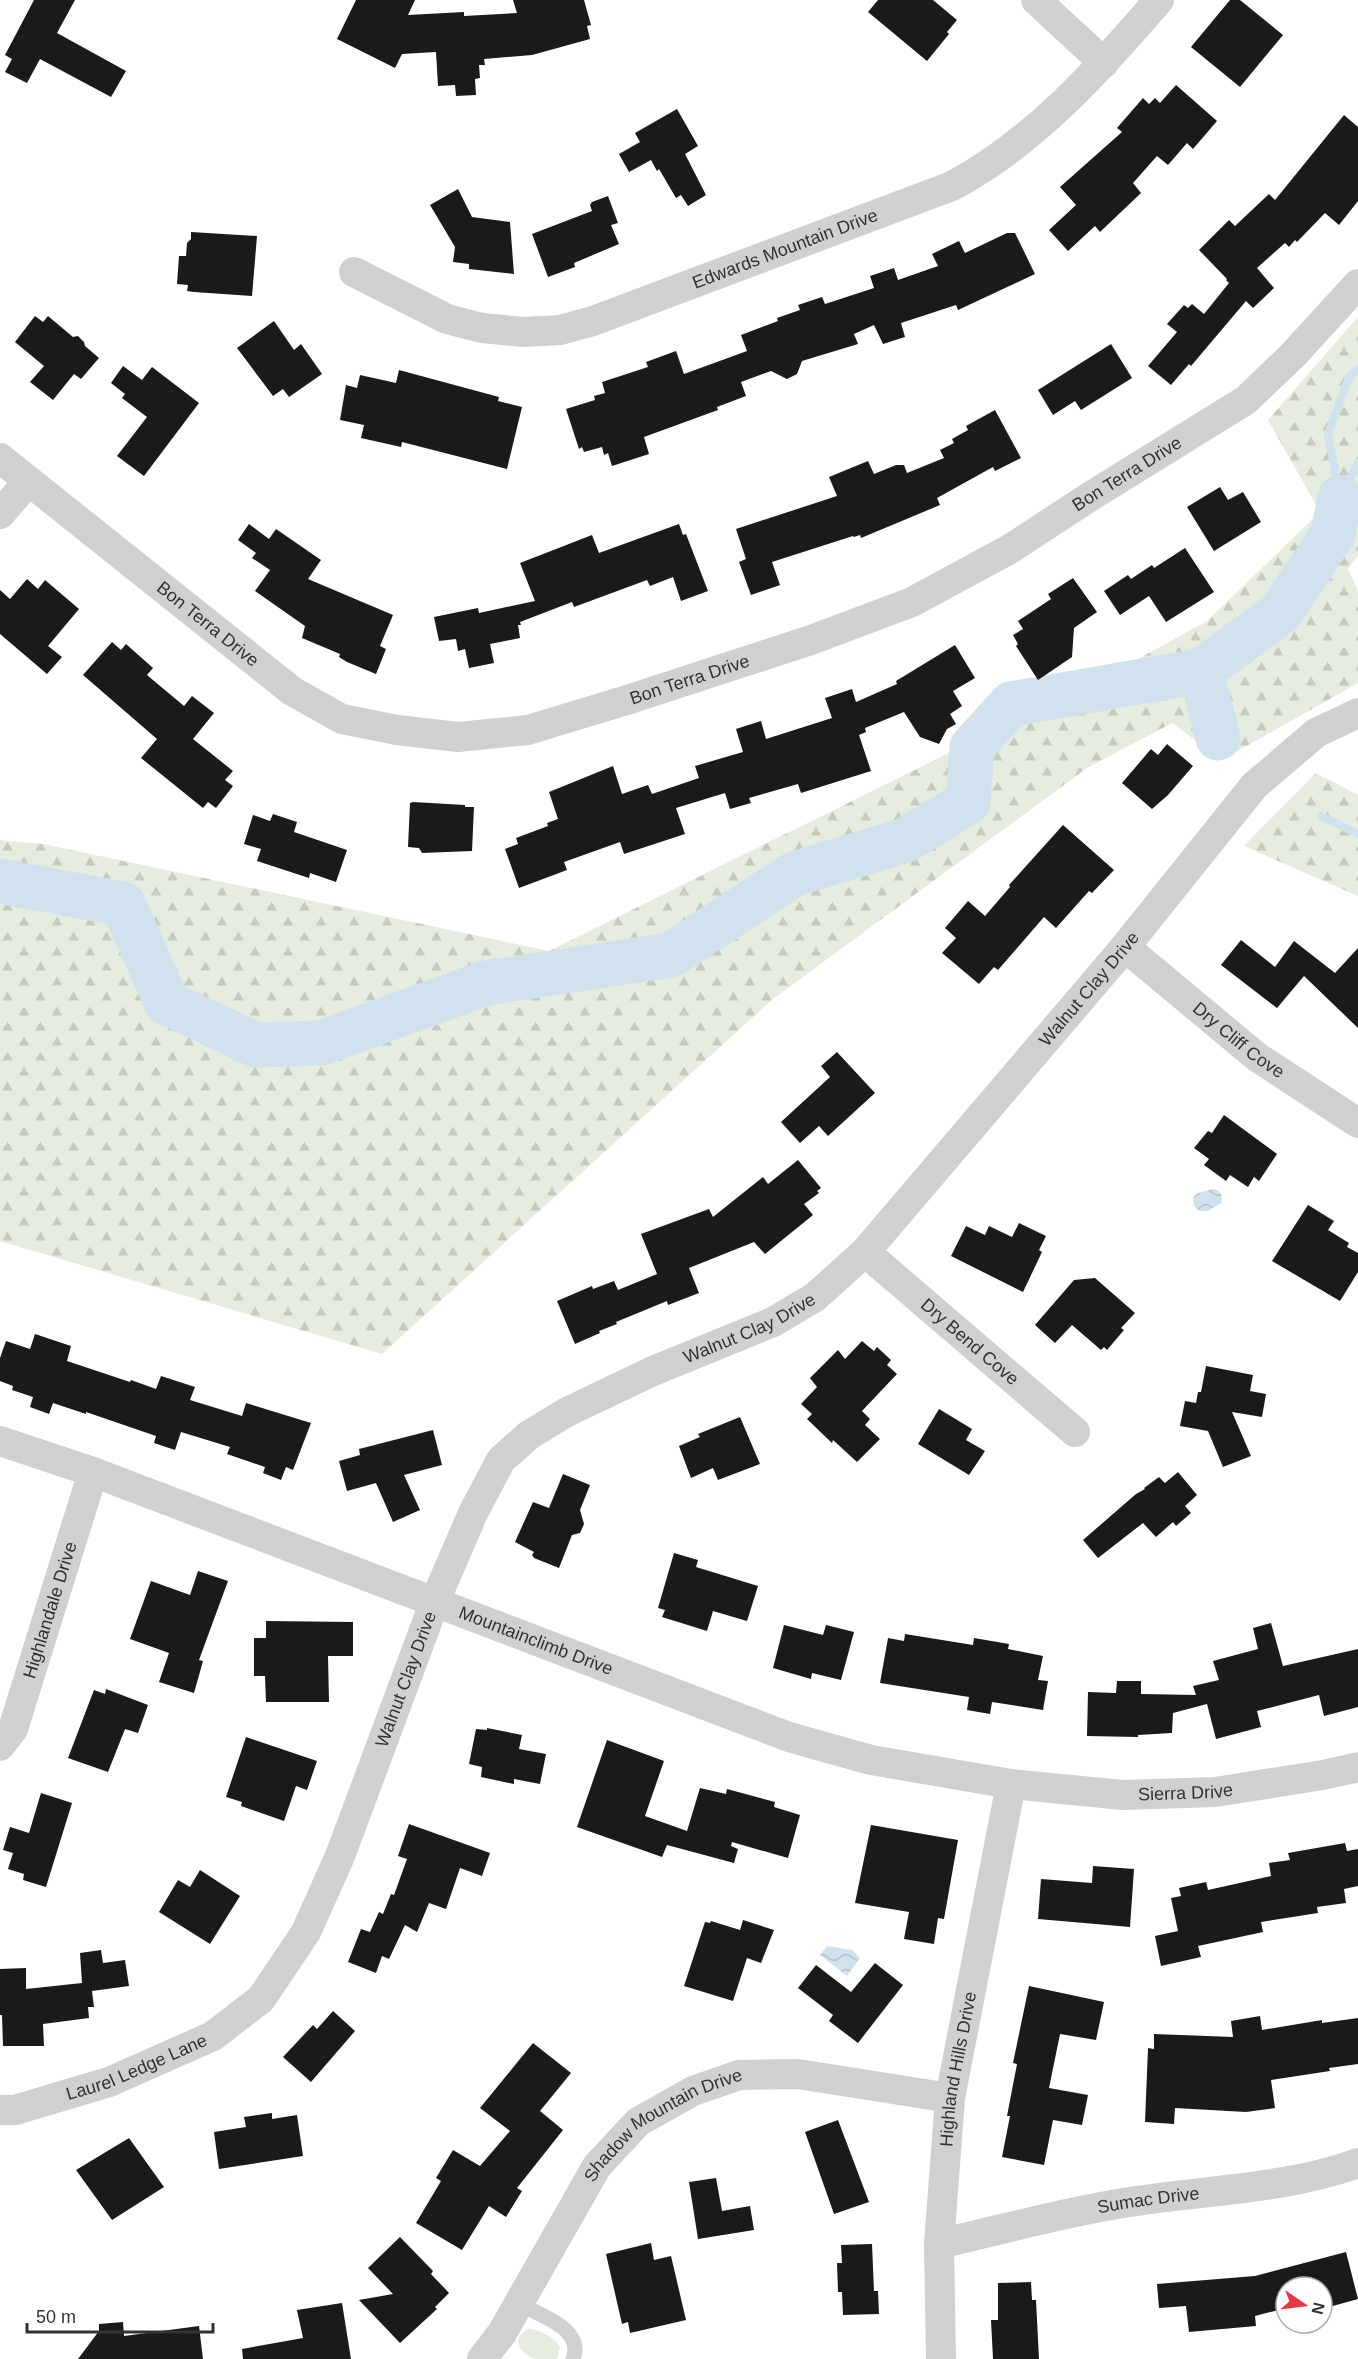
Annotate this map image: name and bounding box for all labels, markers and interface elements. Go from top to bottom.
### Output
street label: Edwards Mountain Drive [690,205,880,293]
street label: Bon Terra Drive [1069,432,1185,515]
street label: Bon Terra Drive [153,577,263,671]
street label: Bon Terra Drive [627,651,752,708]
street label: Walnut Clay Drive [1035,928,1143,1050]
street label: Dry Cliff Cove [1189,998,1288,1082]
street label: Walnut Clay Drive [680,1289,819,1367]
street label: Dry Bend Cove [917,1294,1023,1389]
street label: Highlandale Drive [19,1539,81,1681]
street label: Mountainclimb Drive [456,1602,616,1679]
street label: Walnut Clay Drive [371,1609,440,1750]
street label: Sierra Drive [1138,1779,1234,1805]
street label: Highland Hills Drive [936,1990,980,2148]
street label: Laurel Ledge Lane [64,2030,210,2104]
street label: Shadow Mountain Drive [580,2065,745,2185]
street label: Sumac Drive [1095,2183,1200,2217]
north arrow [1274,2275,1334,2335]
scale bar [27,2296,213,2334]
text: N [1308,2301,1328,2316]
text: 50 m [36,2307,76,2327]

